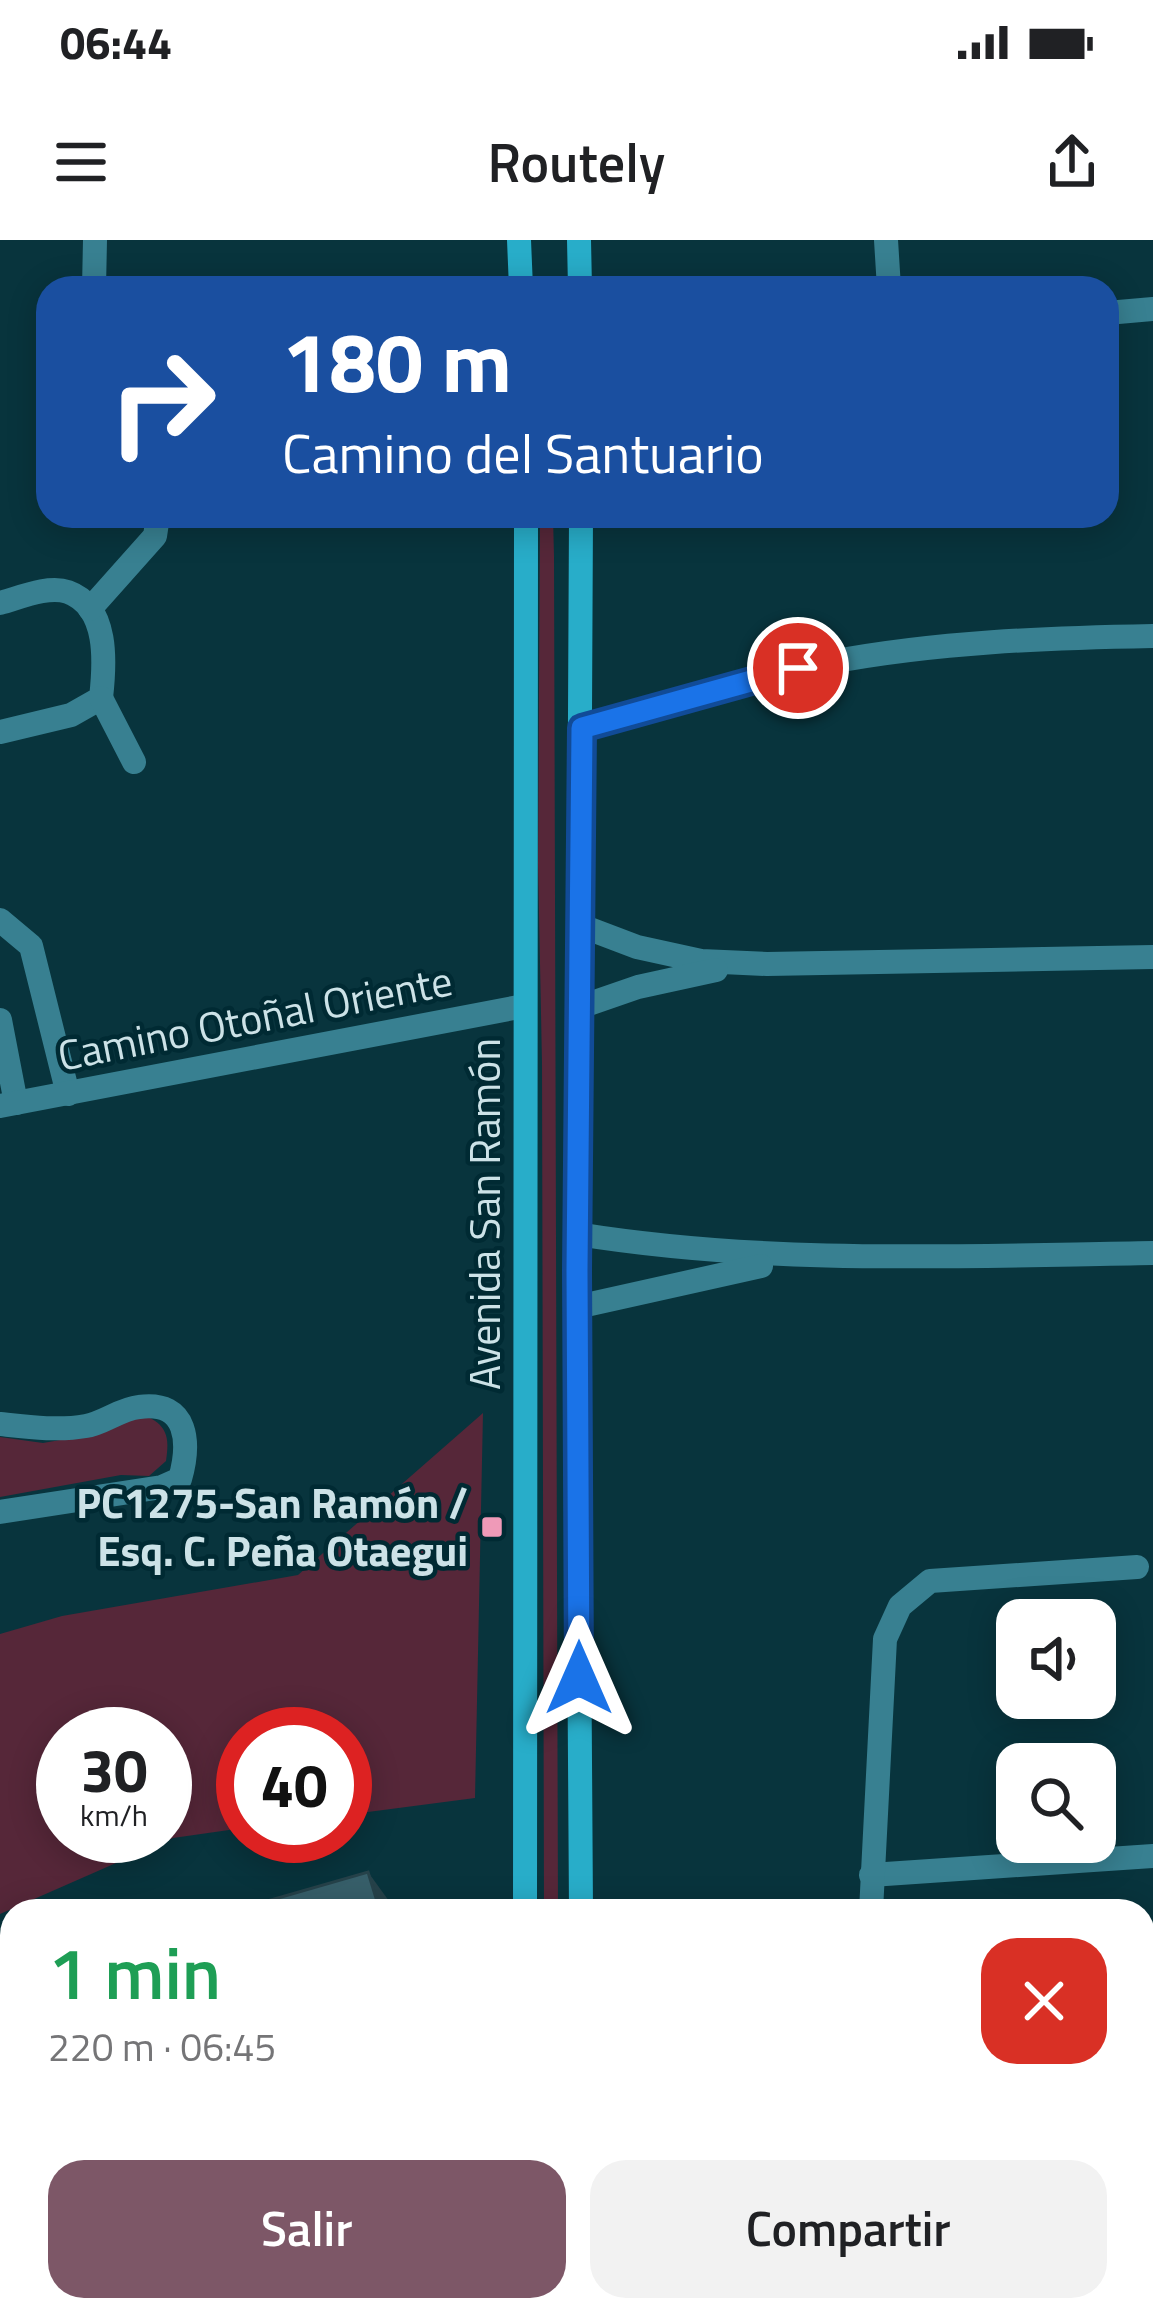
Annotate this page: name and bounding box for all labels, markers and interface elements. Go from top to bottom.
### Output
text: 06:44 [60,8,172,76]
text: Routely [488,121,665,203]
icon: menu [48,129,114,195]
icon: share [1039,129,1105,195]
text: 180 m [282,297,512,425]
icon: right [84,324,240,480]
text: Camino del Santuario [282,412,764,494]
pin [747,617,849,719]
icon: arrive [765,635,831,701]
street label: Camino Otoñal Oriente [52,947,457,1087]
street label: Avenida San Ramón [452,1038,516,1390]
place label: PC1275-San Ramón / Esq. C. Peña Otaegui [76,1470,468,1582]
marker: PC1275-San Ramón / Esq. C. Peña Otaegui [479,1514,505,1540]
map controls [996,1599,1116,1863]
button: sound [996,1599,1116,1719]
position arrow [516,1615,642,1741]
speed limit sign: 40 [216,1707,372,1863]
text: 30 [80,1724,148,1815]
button: search [996,1743,1116,1863]
text: km/h [80,1792,148,1838]
text: 1 min [48,1917,221,2027]
button: close [981,1938,1107,2064]
text: 220 m · 06:45 [48,2017,276,2076]
button: Salir [48,2160,566,2298]
button: Compartir [590,2160,1107,2298]

